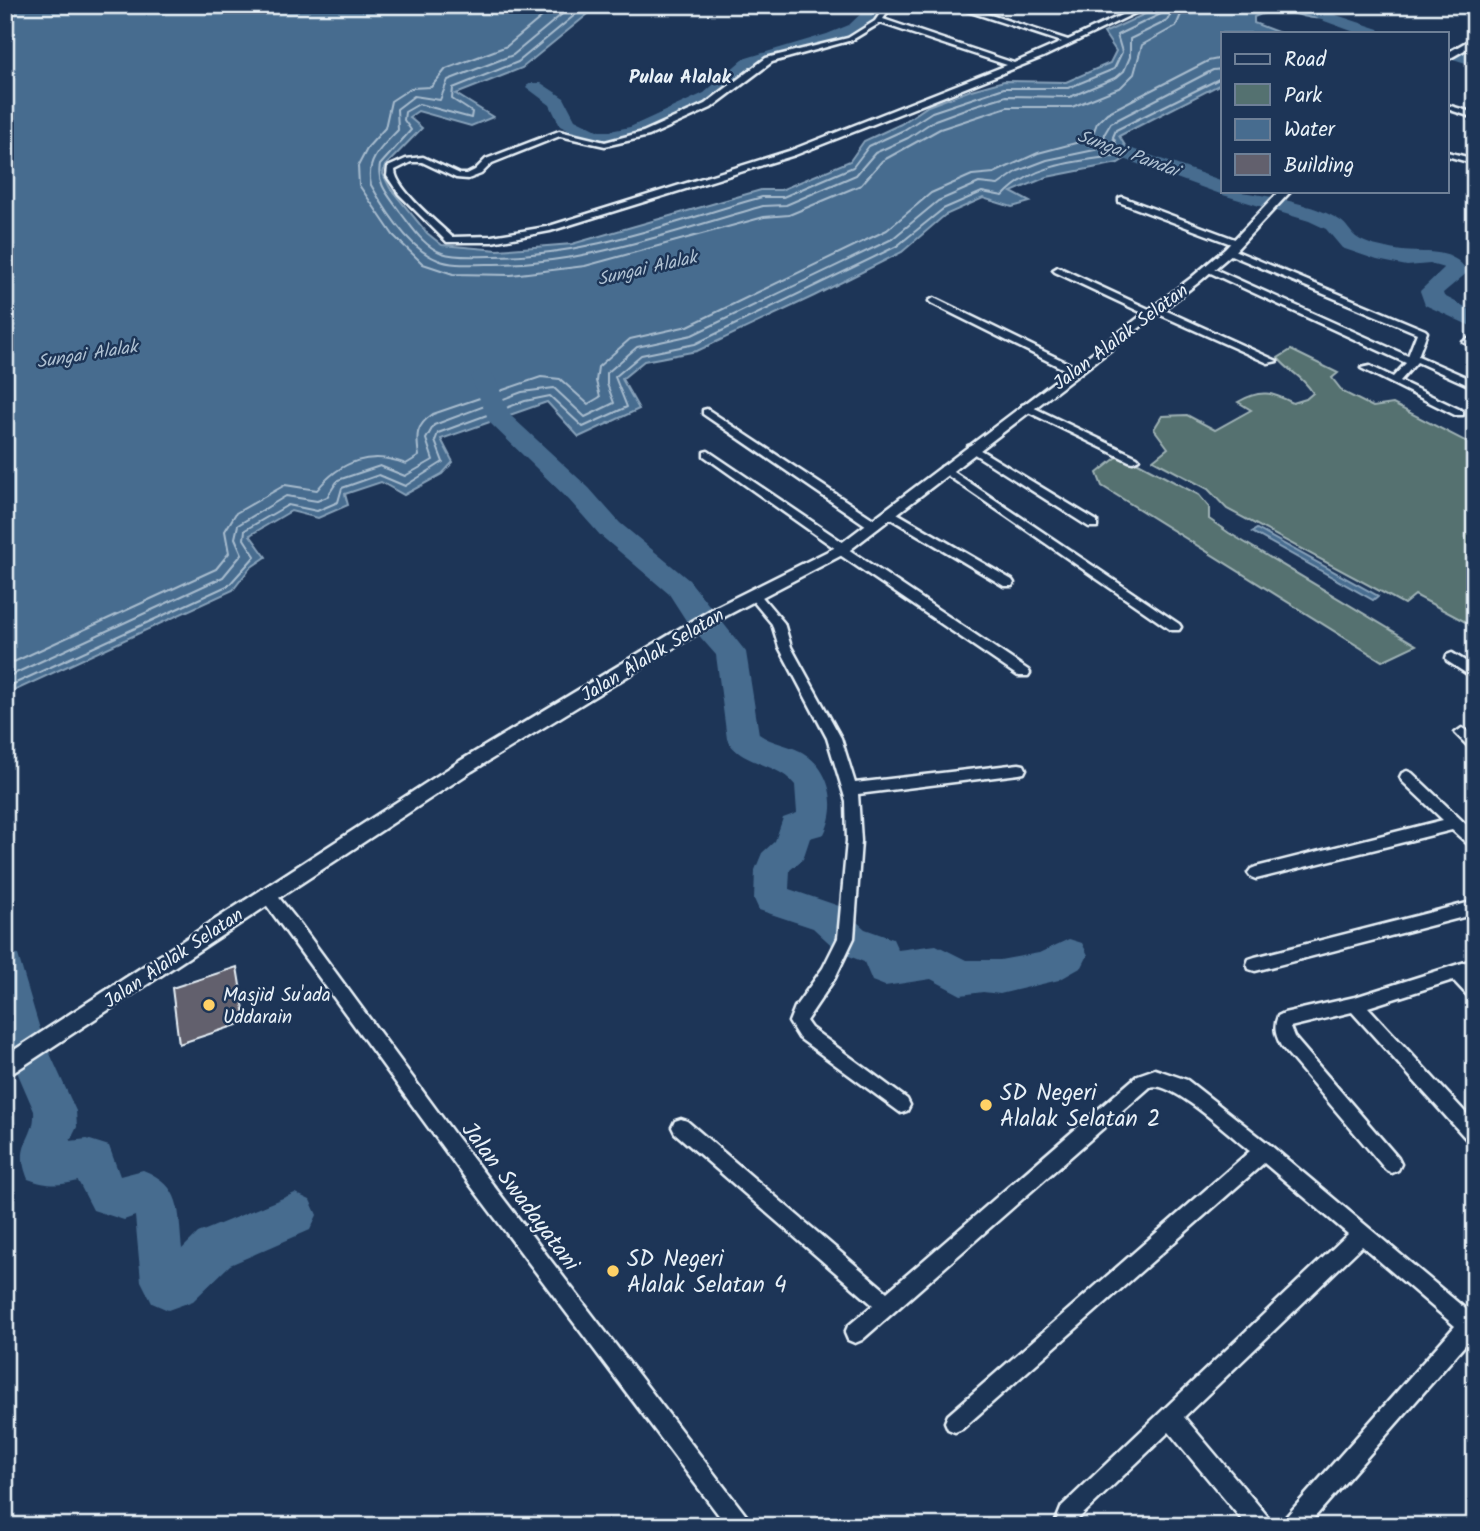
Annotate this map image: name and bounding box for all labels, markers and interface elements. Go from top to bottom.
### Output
legend [1221,32,1448,192]
text: Road [1284,44,1327,77]
district label: Pulau Alalak [629,63,732,93]
text: Park [1284,80,1322,113]
text: Water [1284,114,1336,147]
water label: Sungai Pandai [1073,123,1186,187]
text: Building [1284,150,1354,183]
water label: Sungai Alalak [595,243,702,295]
street label: Jalan Alalak Selatan [1047,277,1195,399]
water label: Sungai Alalak [35,333,142,378]
street label: Jalan Alalak Selatan [575,601,731,711]
street label: Jalan Alalak Selatan [98,901,250,1017]
place label: Masjid Su'ada Uddarain [223,981,331,1033]
marker: Masjid Su'ada Uddarain [201,997,217,1013]
place label: SD Negeri Alalak Selatan 2 [1000,1076,1160,1138]
marker: SD Negeri Alalak Selatan 2 [978,1097,994,1113]
street label: Jalan Swadayatani [451,1115,589,1281]
place label: SD Negeri Alalak Selatan 4 [627,1242,787,1304]
marker: SD Negeri Alalak Selatan 4 [605,1263,621,1279]

